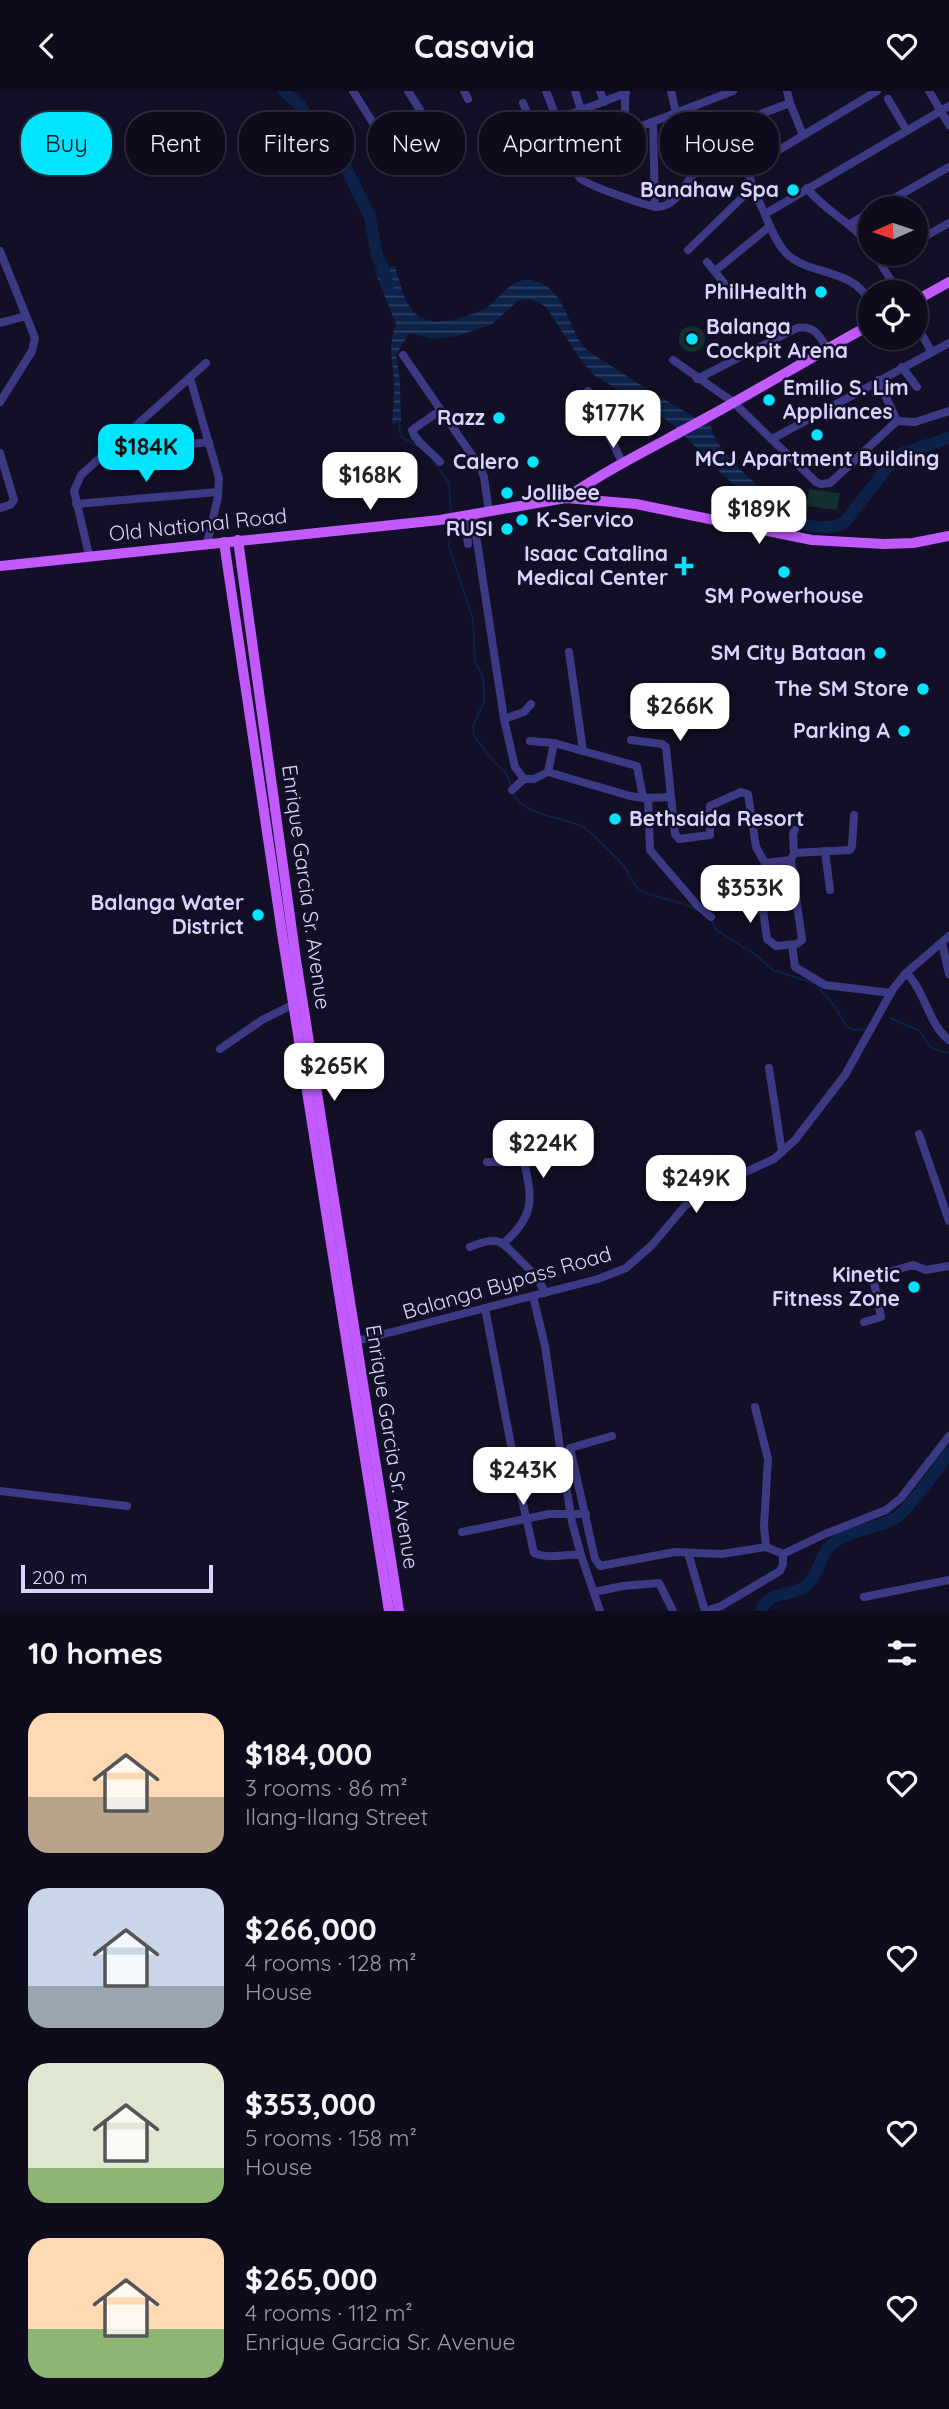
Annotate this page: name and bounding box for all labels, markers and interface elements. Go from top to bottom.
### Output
text: Casavia [414,26,535,66]
icon: back [28,27,66,65]
icon: heart [883,27,921,65]
chip: Buy [21,112,112,175]
chip: Rent [126,112,225,175]
chip: Filters [239,112,354,175]
chip: New [368,112,465,175]
chip: Apartment [479,112,646,175]
chip: House [660,112,779,175]
place label: Banahaw Spa [640,176,779,202]
marker: Banahaw Spa [785,182,801,198]
north arrow [858,196,928,266]
map controls [858,196,928,350]
place label: PhilHealth [704,278,807,304]
button: locate [858,280,928,350]
marker: PhilHealth [813,284,829,300]
place label: Balanga Cockpit Arena [706,313,848,363]
marker: Balanga Cockpit Arena [684,331,700,347]
place label: Emilio S. Lim Appliances [783,374,909,424]
pin: $177K [564,391,662,450]
marker: Emilio S. Lim Appliances [761,392,777,408]
text: $177K [582,398,645,427]
place label: Razz [437,404,485,430]
marker: Razz [491,410,507,426]
pin: $184K [97,425,195,484]
marker: MCJ Apartment Building [809,427,825,443]
text: $184K [114,432,178,461]
place label: MCJ Apartment Building [695,445,939,471]
place label: Calero [453,448,519,474]
pin: $168K [321,453,419,512]
marker: Calero [525,454,541,470]
text: $168K [338,460,402,489]
place label: Jollibee [521,479,600,505]
marker: Jollibee [499,485,515,501]
pin: $189K [710,487,808,546]
text: $189K [727,494,791,523]
street label: Old National Road [108,502,288,546]
place label: K-Servico [536,506,634,532]
marker: K-Servico [514,512,530,528]
place label: RUSI [446,515,493,541]
marker: RUSI [499,521,515,537]
place label: Isaac Catalina Medical Center [517,540,668,590]
marker: Isaac Catalina Medical Center [674,556,694,576]
marker: SM Powerhouse [776,564,792,580]
place label: SM Powerhouse [704,582,864,608]
place label: SM City Bataan [711,639,866,665]
marker: SM City Bataan [872,645,888,661]
place label: The SM Store [774,675,909,701]
marker: The SM Store [915,681,931,697]
pin: $266K [631,683,729,743]
text: $266K [646,691,714,720]
place label: Parking A [793,717,891,743]
marker: Parking A [896,723,912,739]
street label: Enrique Garcia Sr. Avenue [277,763,337,1011]
place label: Bethsaida Resort [629,805,804,831]
marker: Bethsaida Resort [607,811,623,827]
pin: $353K [701,865,799,925]
text: $353K [717,873,783,902]
place label: Balanga Water District [91,889,244,939]
marker: Balanga Water District [250,907,266,923]
pin: $265K [285,1044,383,1103]
text: $265K [300,1051,368,1080]
pin: $224K [494,1121,592,1180]
text: $224K [509,1128,577,1157]
pin: $249K [647,1155,745,1215]
text: $249K [662,1163,730,1192]
street label: Balanga Bypass Road [399,1240,614,1324]
place label: Kinetic Fitness Zone [772,1261,900,1311]
marker: Kinetic Fitness Zone [906,1279,922,1295]
street label: Enrique Garcia Sr. Avenue [361,1323,425,1571]
pin: $243K [474,1447,572,1507]
text: $243K [489,1455,557,1484]
scale bar [21,1562,214,1594]
text: 200 m [32,1565,88,1589]
text: 10 homes [28,1634,163,1672]
icon: filters [883,1634,921,1672]
text: $184,000 [245,1735,372,1773]
icon: home [84,1741,168,1825]
icon: heart [883,1764,921,1802]
text: 3 rooms · 86 m² [245,1773,408,1802]
text: Ilang-Ilang Street [245,1802,428,1831]
text: $266,000 [245,1910,377,1948]
icon: home [84,1916,168,2000]
icon: heart [883,1939,921,1977]
text: 4 rooms · 128 m² [245,1948,417,1977]
text: House [245,1977,312,2006]
text: $353,000 [245,2085,376,2123]
icon: home [84,2091,168,2175]
icon: heart [883,2114,921,2152]
text: 5 rooms · 158 m² [245,2123,417,2152]
text: House [245,2152,312,2181]
text: $265,000 [245,2260,377,2298]
icon: home [84,2266,168,2350]
icon: heart [883,2289,921,2327]
text: 4 rooms · 112 m² [245,2298,413,2327]
text: Enrique Garcia Sr. Avenue [245,2327,516,2356]

